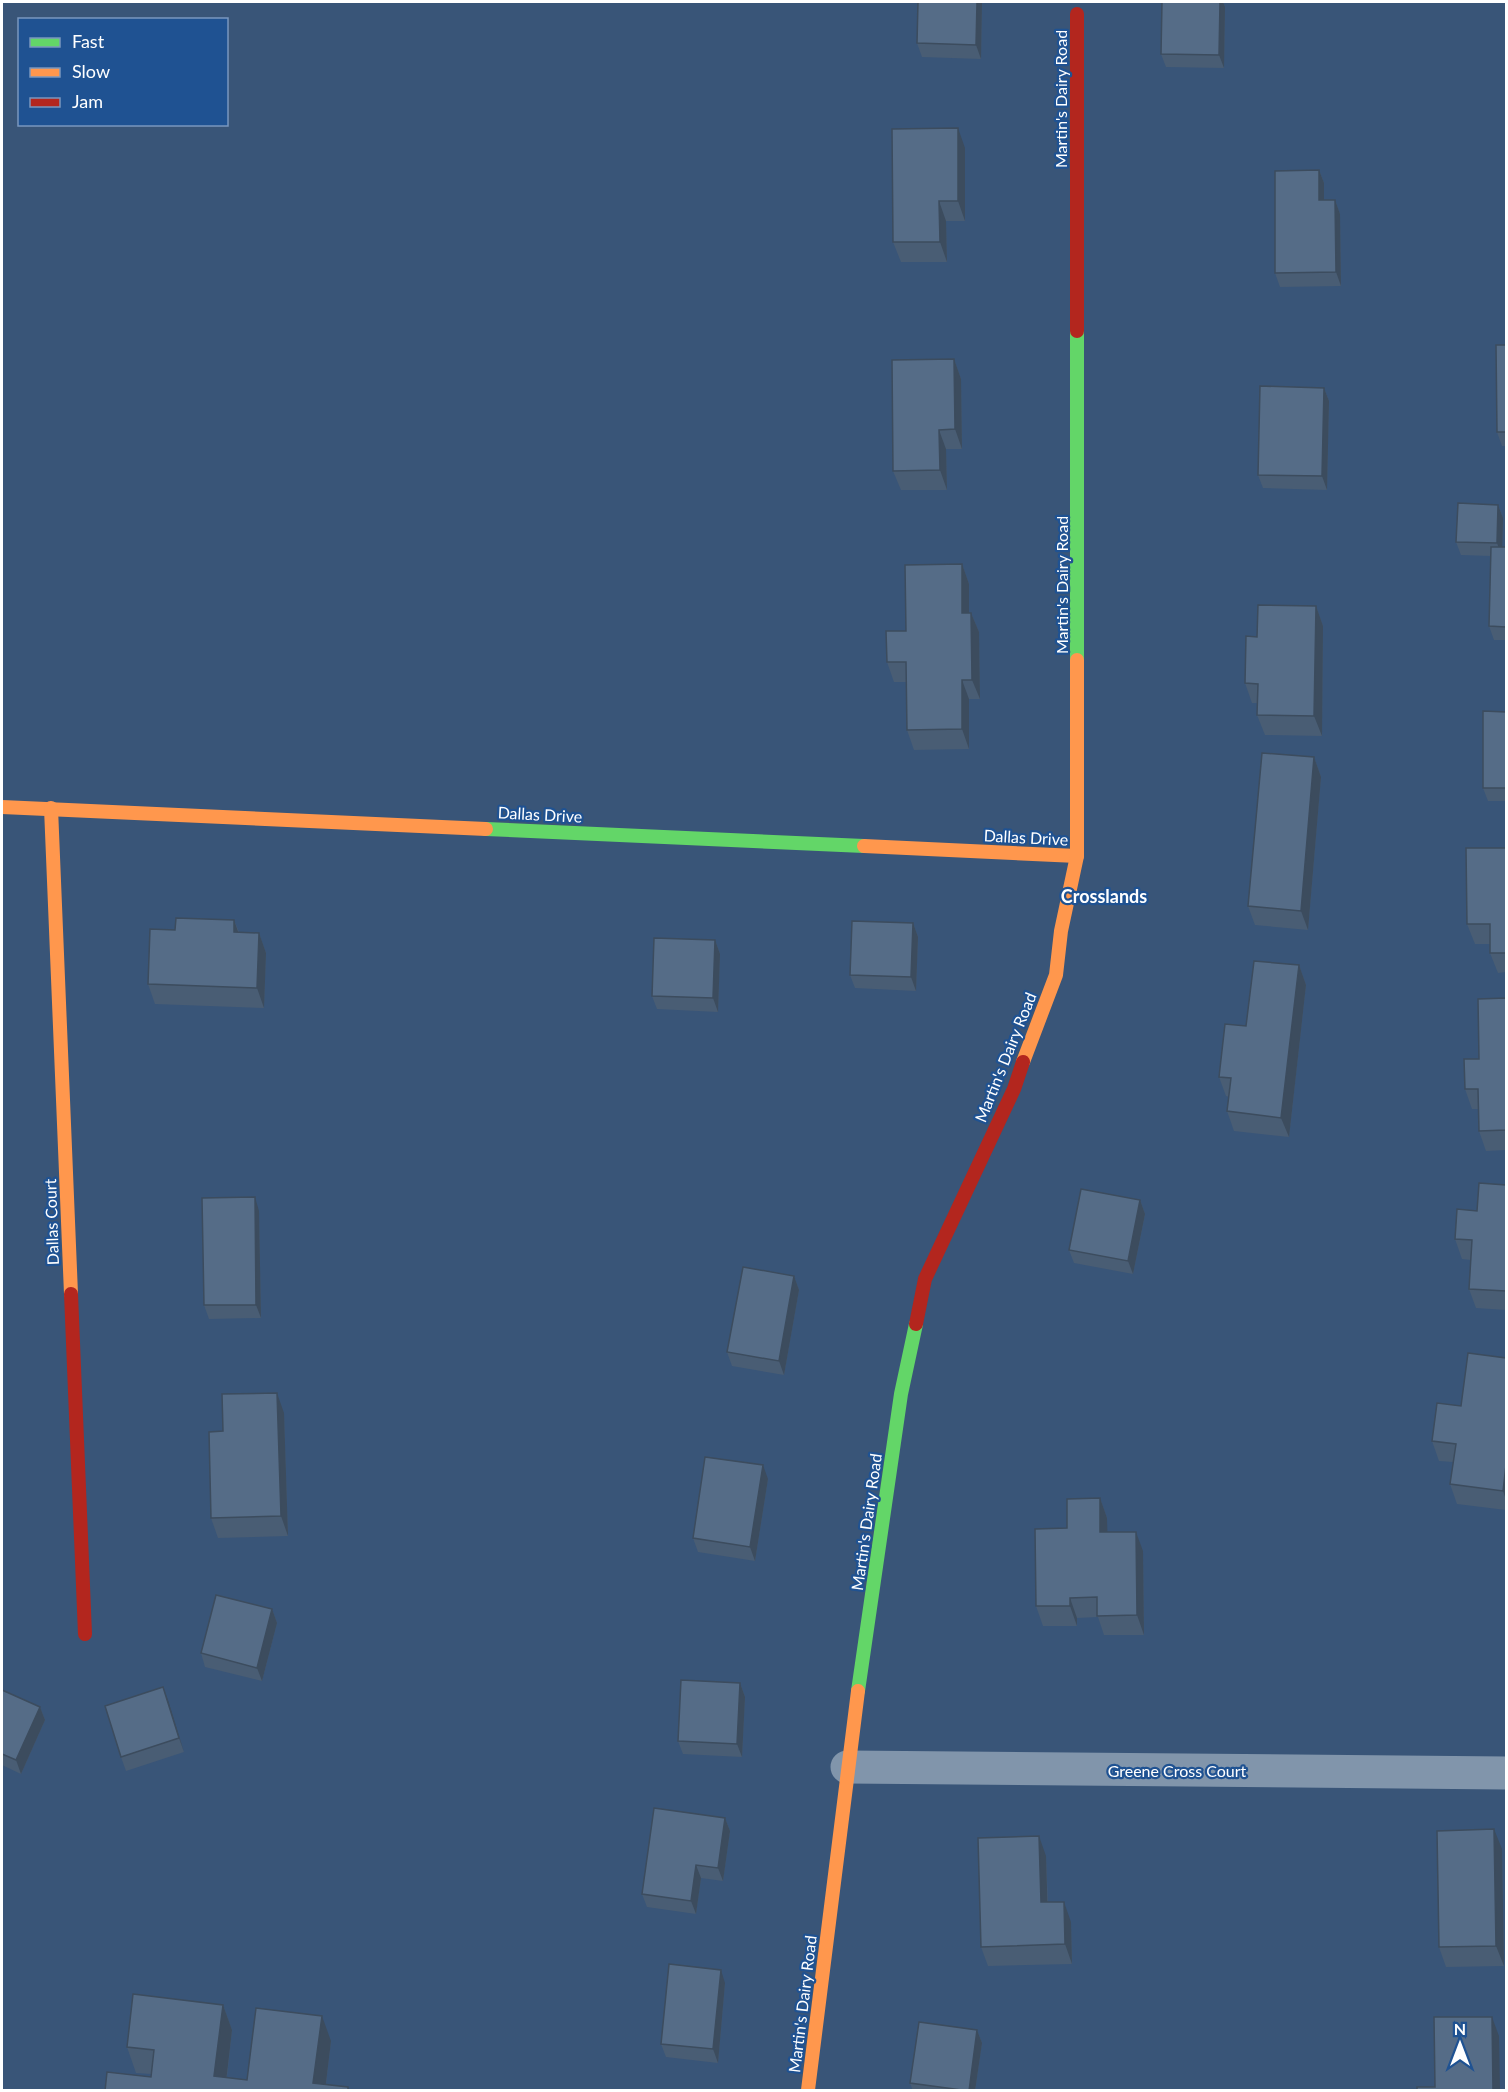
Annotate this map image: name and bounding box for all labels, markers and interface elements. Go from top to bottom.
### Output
legend [18,18,228,126]
text: Fast [72,30,105,52]
street label: Martin's Dairy Road [1051,30,1070,168]
text: Slow [72,60,110,82]
text: Jam [72,90,103,112]
street label: Martin's Dairy Road [1052,516,1071,654]
street label: Dallas Drive [497,802,583,826]
street label: Dallas Drive [983,825,1069,849]
district label: Crosslands [1061,885,1147,907]
street label: Martin's Dairy Road [970,989,1040,1125]
street label: Dallas Court [40,1178,62,1266]
street label: Martin's Dairy Road [847,1452,885,1592]
street label: Greene Cross Court [1108,1761,1247,1780]
street label: Martin's Dairy Road [784,1934,820,2074]
north arrow [1430,2014,1490,2074]
text: N [1454,2019,1466,2038]

